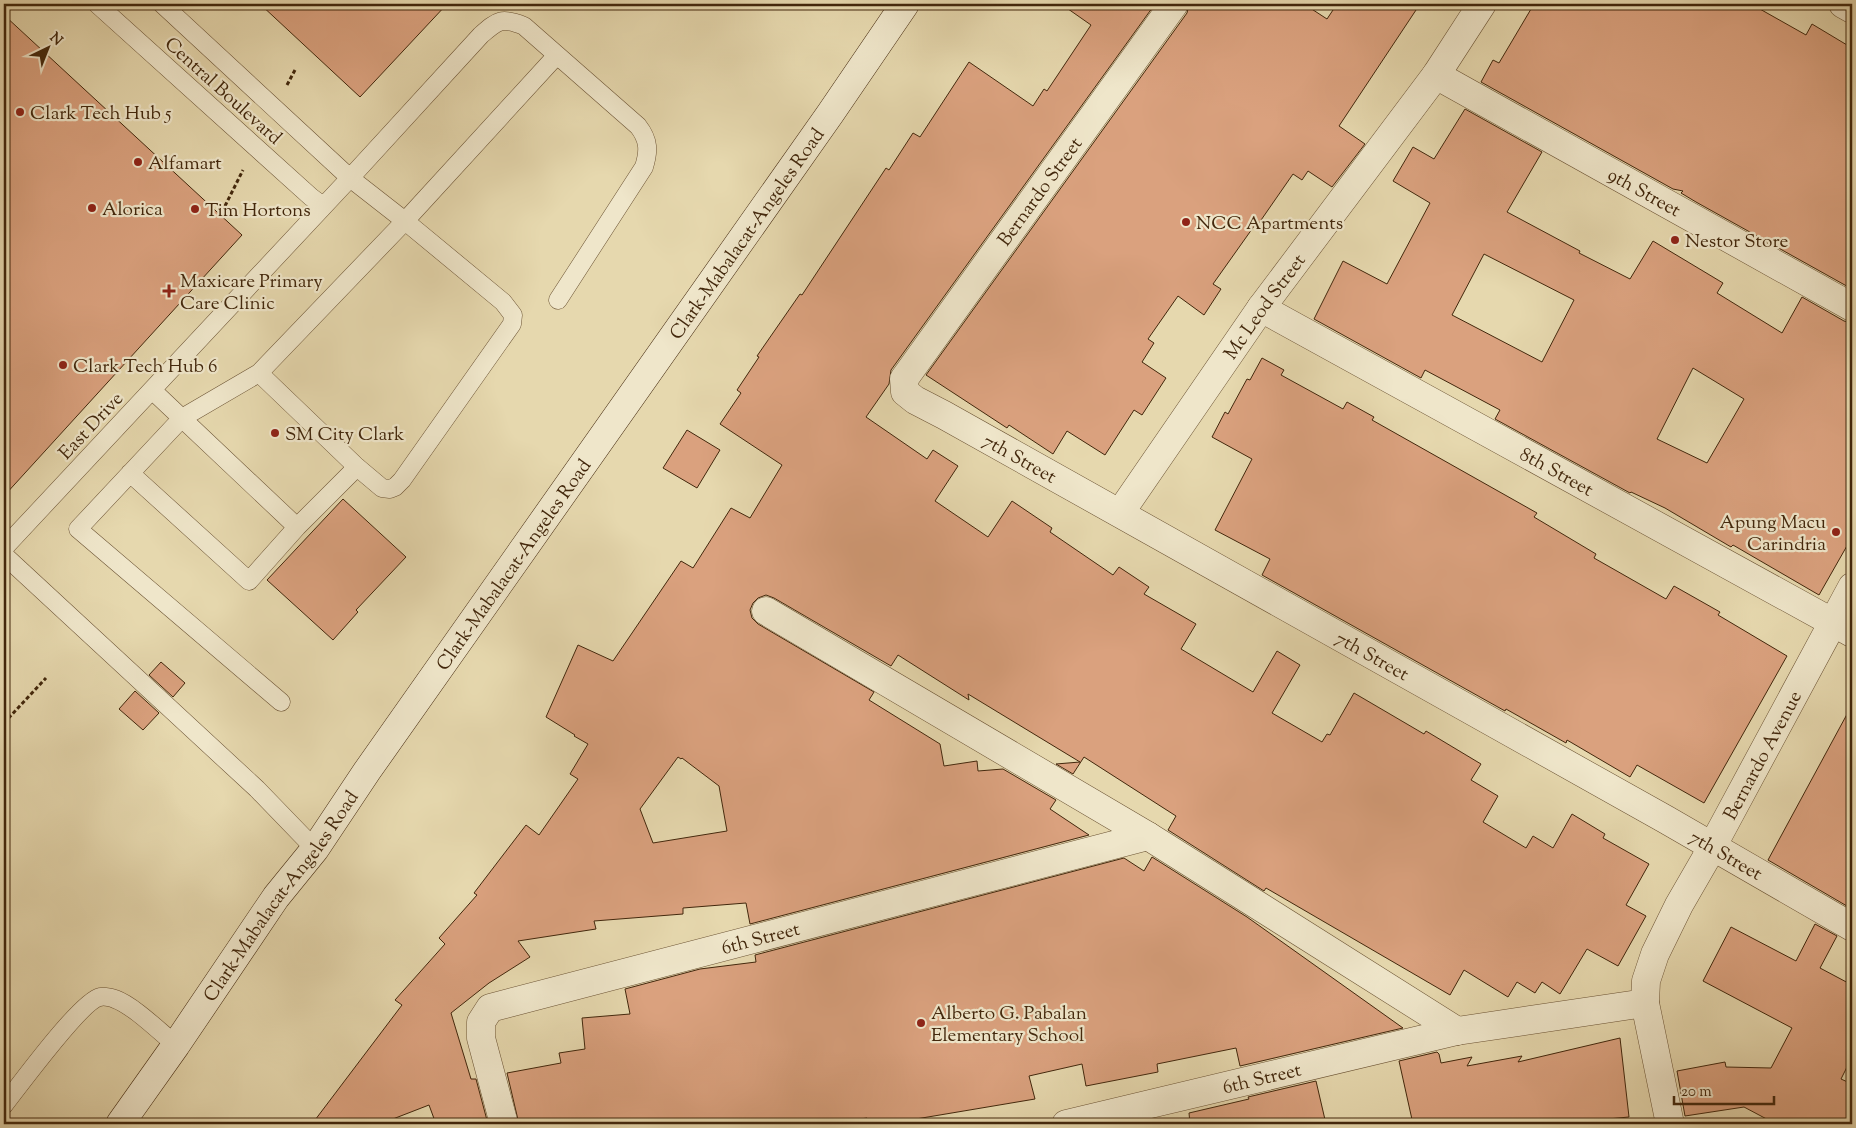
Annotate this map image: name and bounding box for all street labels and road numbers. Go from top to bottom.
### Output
street label: Central Boulevard [158,32,287,152]
street label: Clark-Mabalacat-Angeles Road [664,123,832,346]
street label: Bernardo Street [992,132,1090,253]
street label: 9th Street [1602,162,1685,225]
street label: Mc Leod Street [1218,249,1313,366]
street label: East Drive [53,387,130,467]
street label: 7th Street [977,428,1061,492]
street label: 8th Street [1514,442,1598,504]
street label: Clark-Mabalacat-Angeles Road [431,454,599,677]
street label: 7th Street [1330,626,1414,689]
street label: Bernardo Avenue [1718,686,1810,826]
street label: Clark-Mabalacat-Angeles Road [198,786,366,1008]
street label: 7th Street [1684,825,1767,889]
street label: 6th Street [719,916,804,963]
street label: 6th Street [1220,1057,1305,1102]

